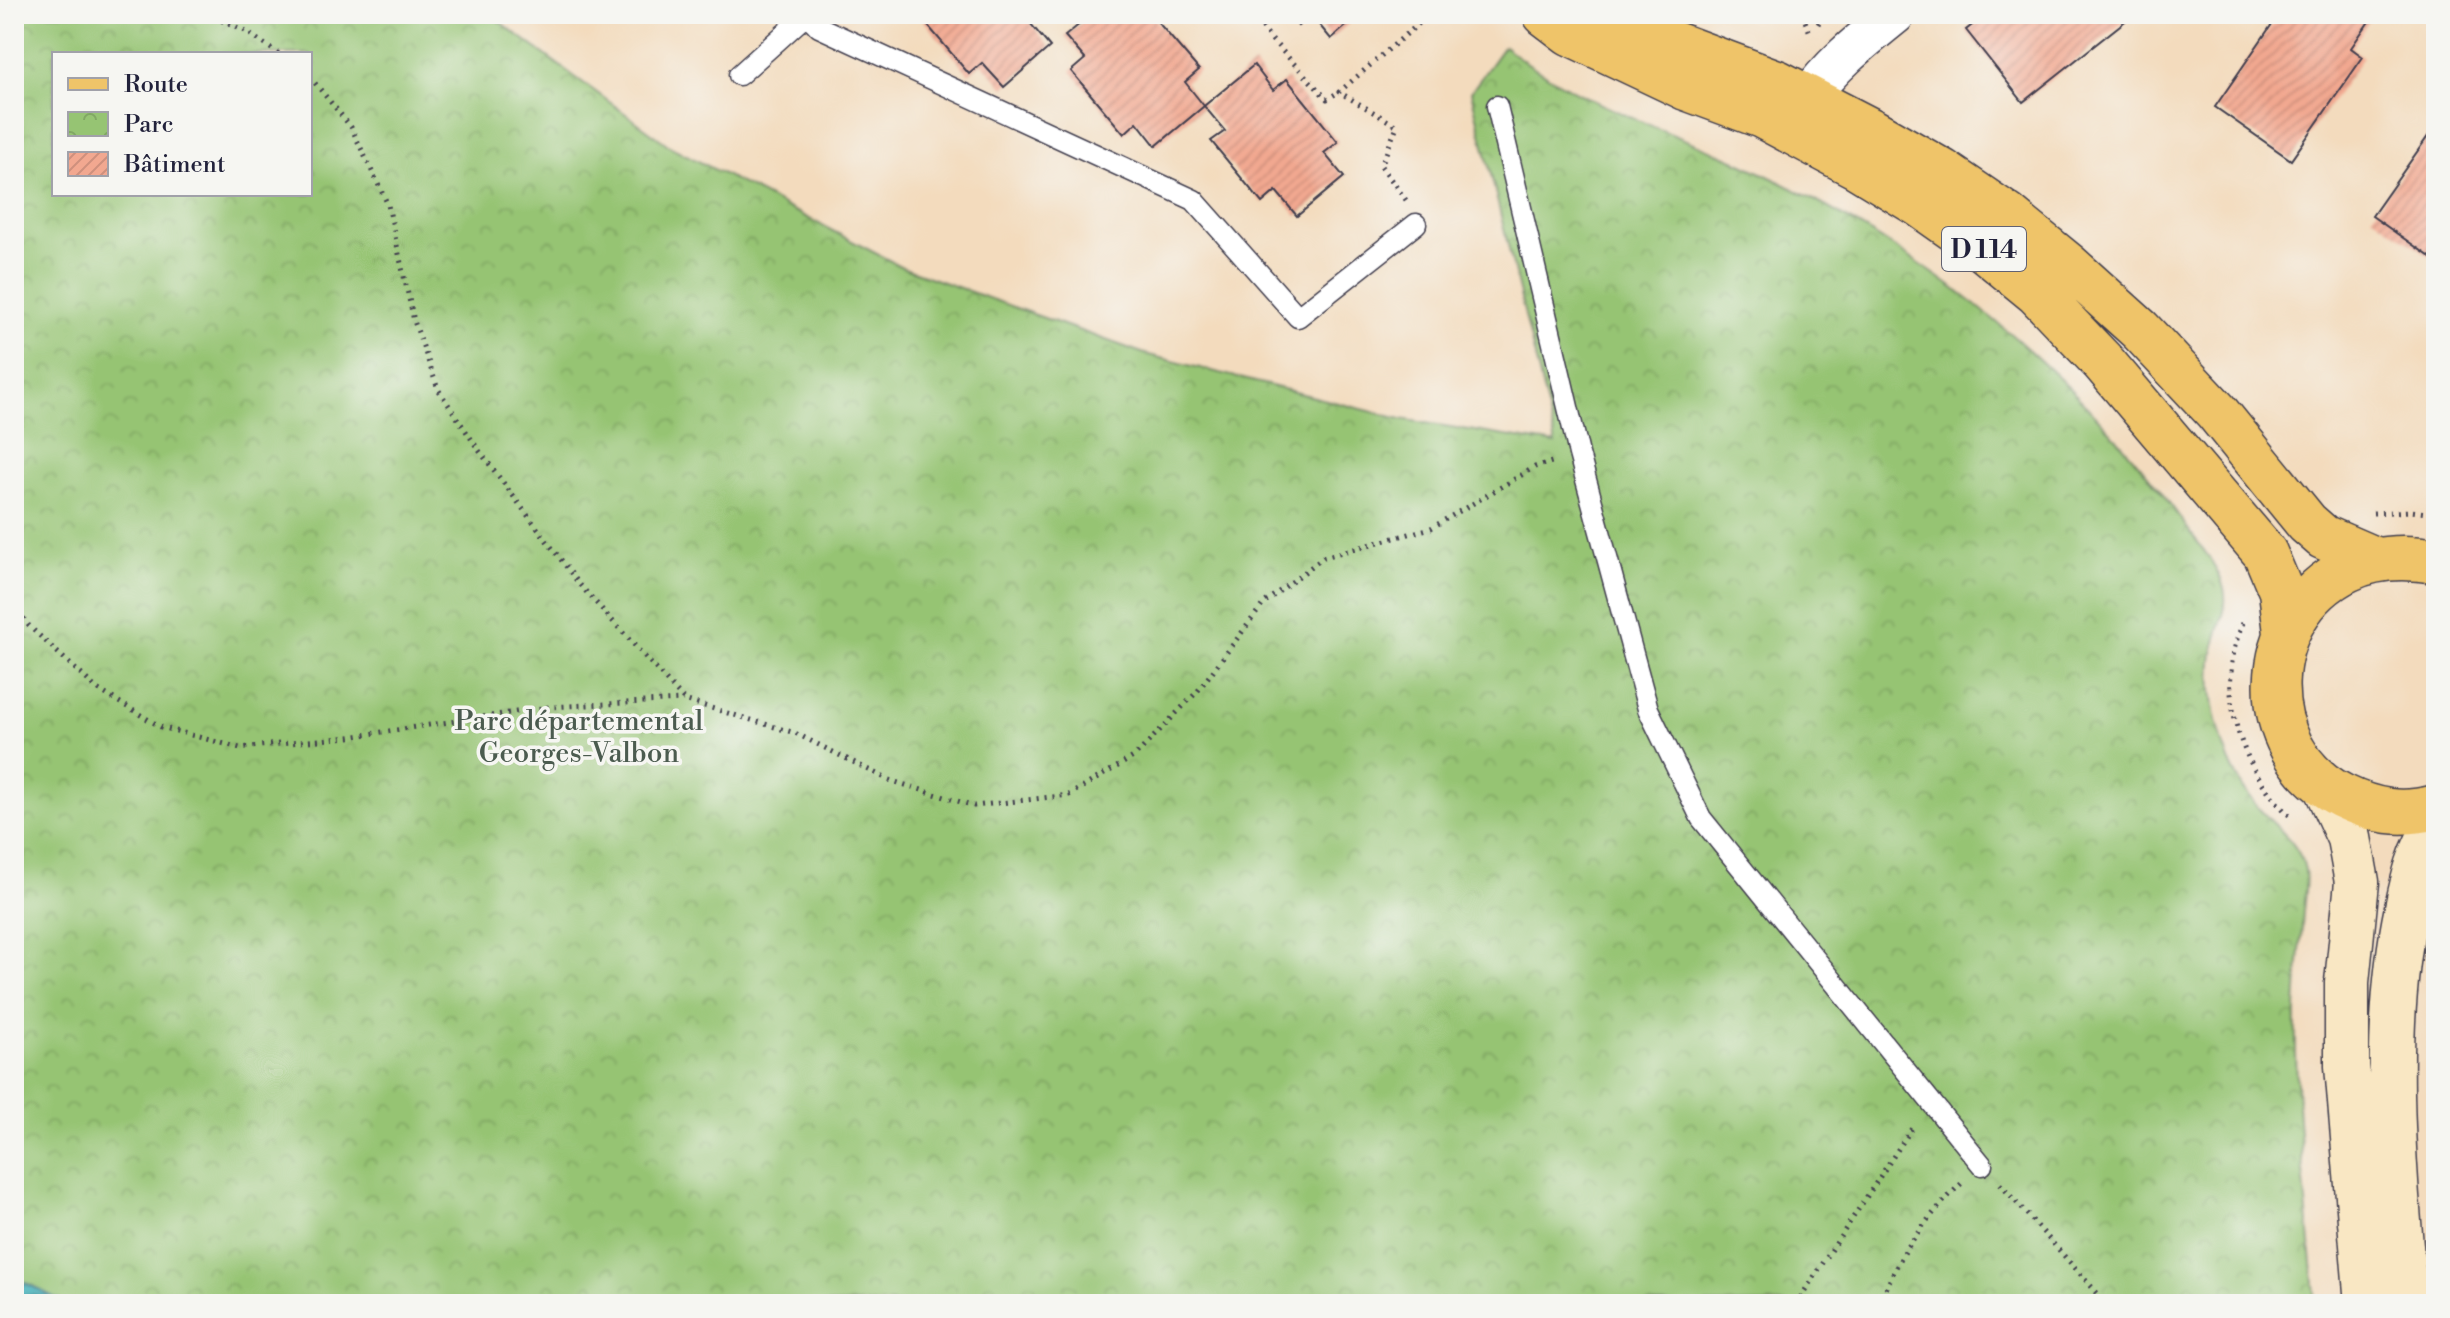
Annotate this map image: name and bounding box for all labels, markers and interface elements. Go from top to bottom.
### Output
legend [52,52,312,196]
text: Route [124,70,188,100]
text: Parc [124,110,174,140]
text: Bâtiment [123,150,226,180]
road number: D 114 [1942,227,2026,271]
park label: Parc départemental Georges-Valbon [455,704,703,771]

